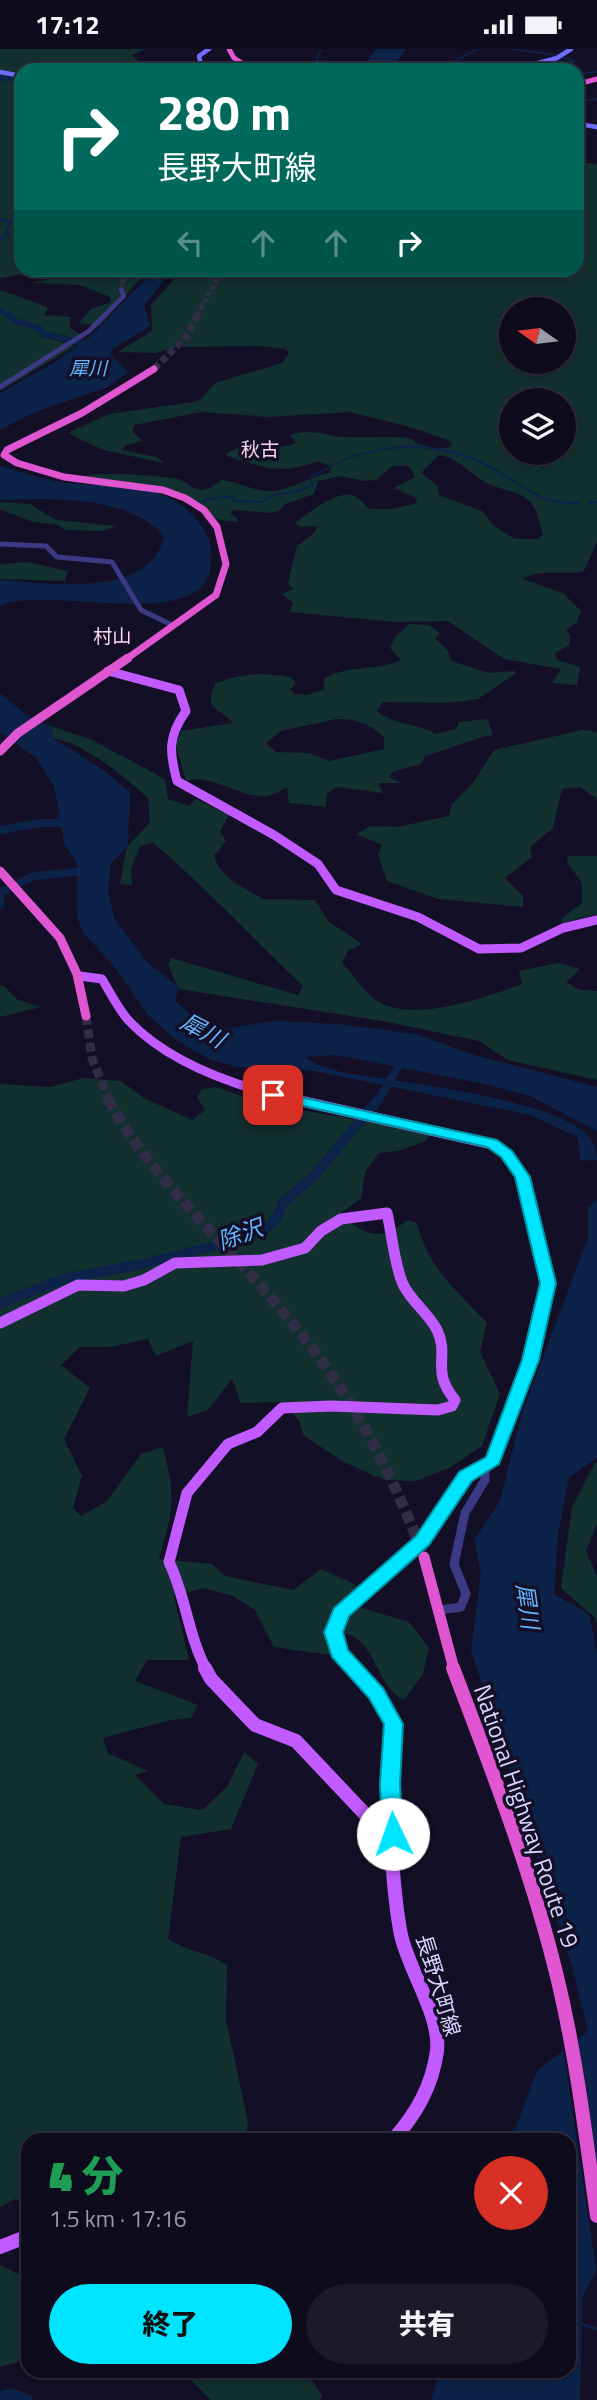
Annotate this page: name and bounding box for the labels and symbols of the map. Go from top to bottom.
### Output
north arrow [499,297,576,375]
water label: 犀川 [69,353,109,382]
district label: 秋古 [241,434,279,463]
district label: 村山 [93,621,131,650]
water label: 犀川 [174,1004,234,1058]
pin [243,1065,303,1125]
water label: 除沢 [212,1209,270,1258]
water label: 犀川 [507,1581,549,1634]
street label: National Highway Route 19 [465,1679,589,1953]
position arrow [356,1797,430,1871]
street label: 長野大町線 [408,1930,470,2040]

